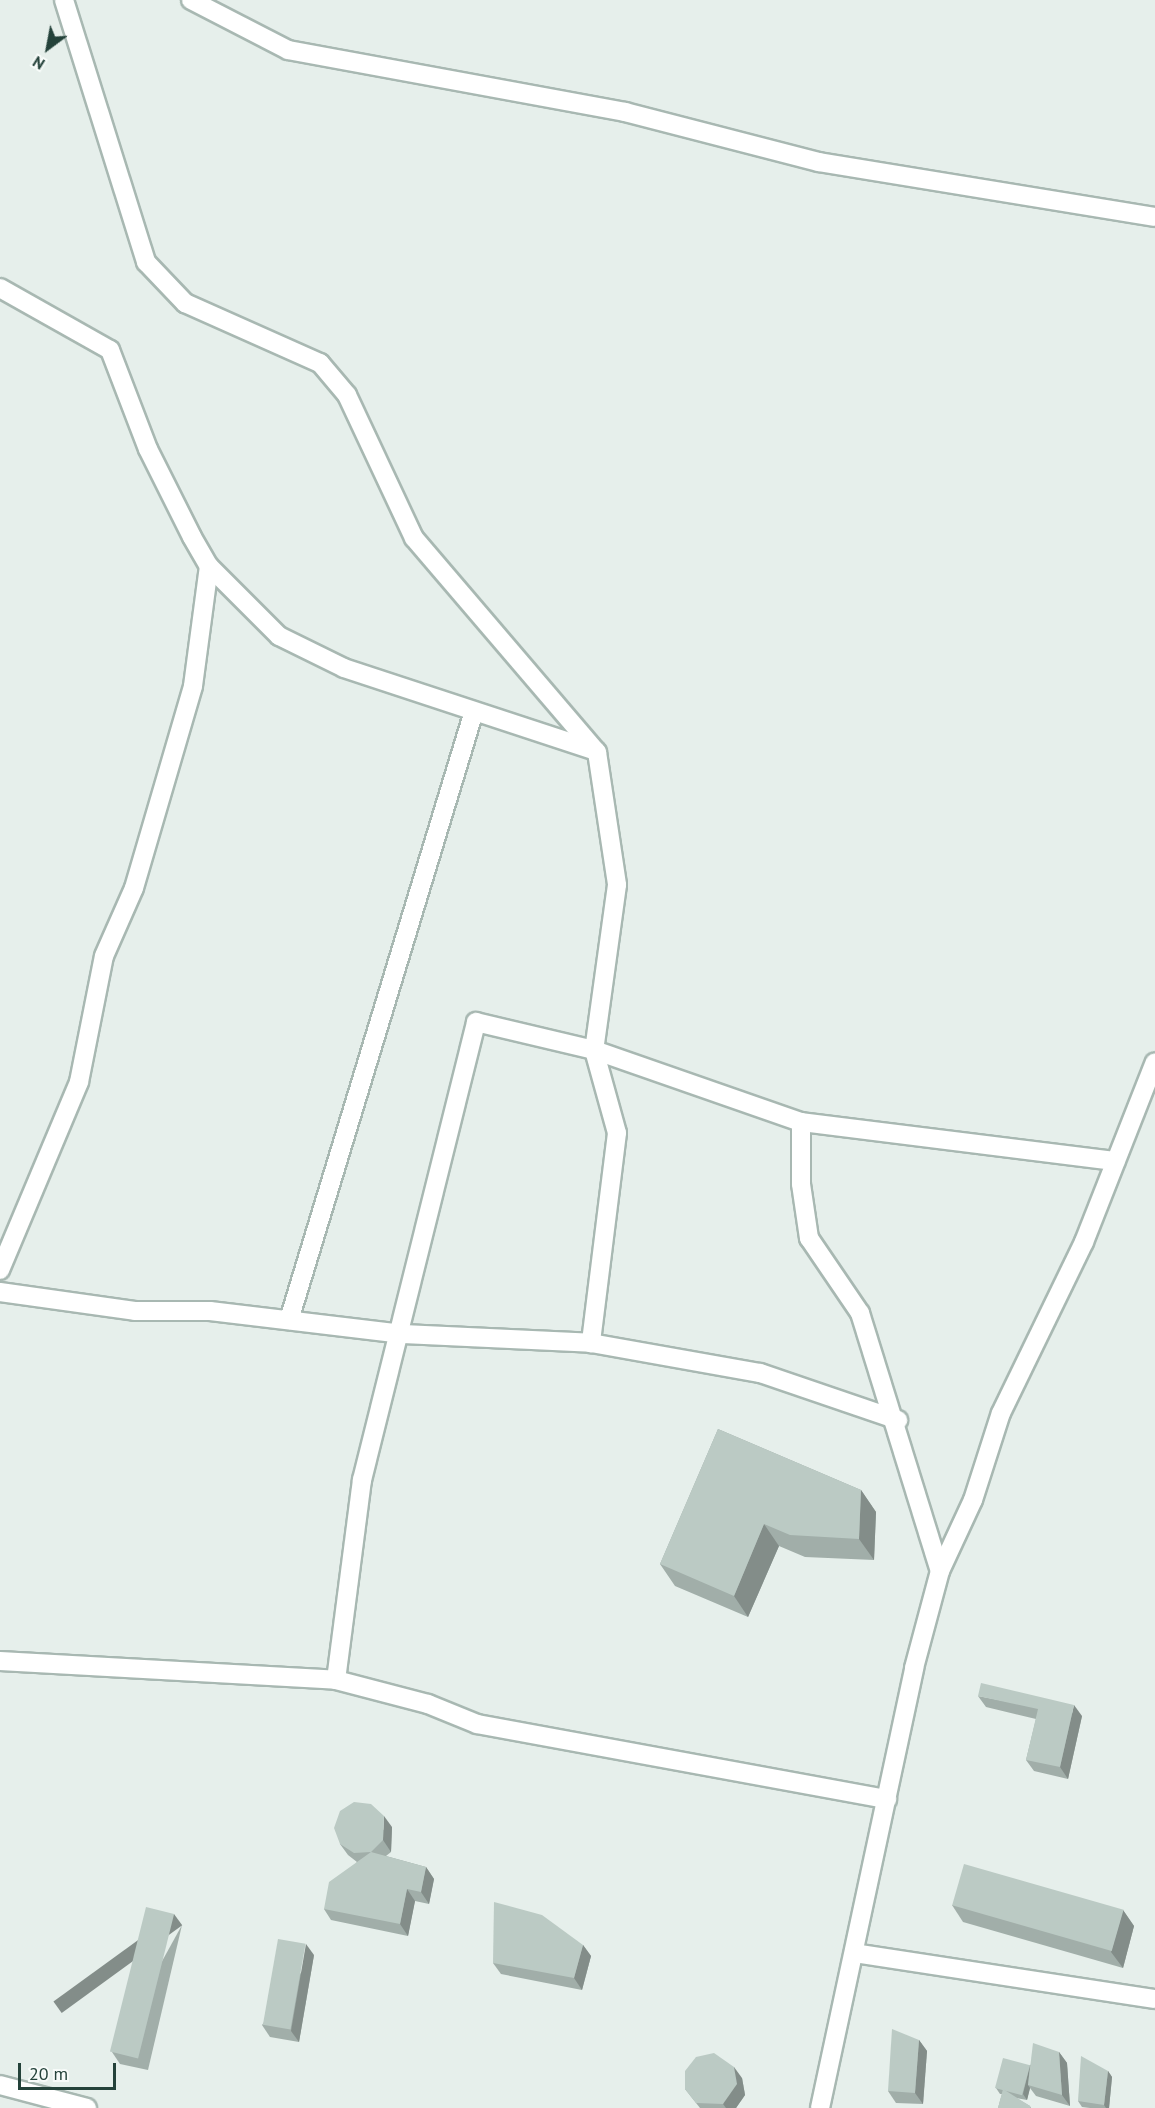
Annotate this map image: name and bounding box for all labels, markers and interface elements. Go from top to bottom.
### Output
north arrow [18,18,78,78]
text: N [29,52,48,75]
scale bar [21,2051,118,2089]
text: 20 m [29,2062,68,2085]

